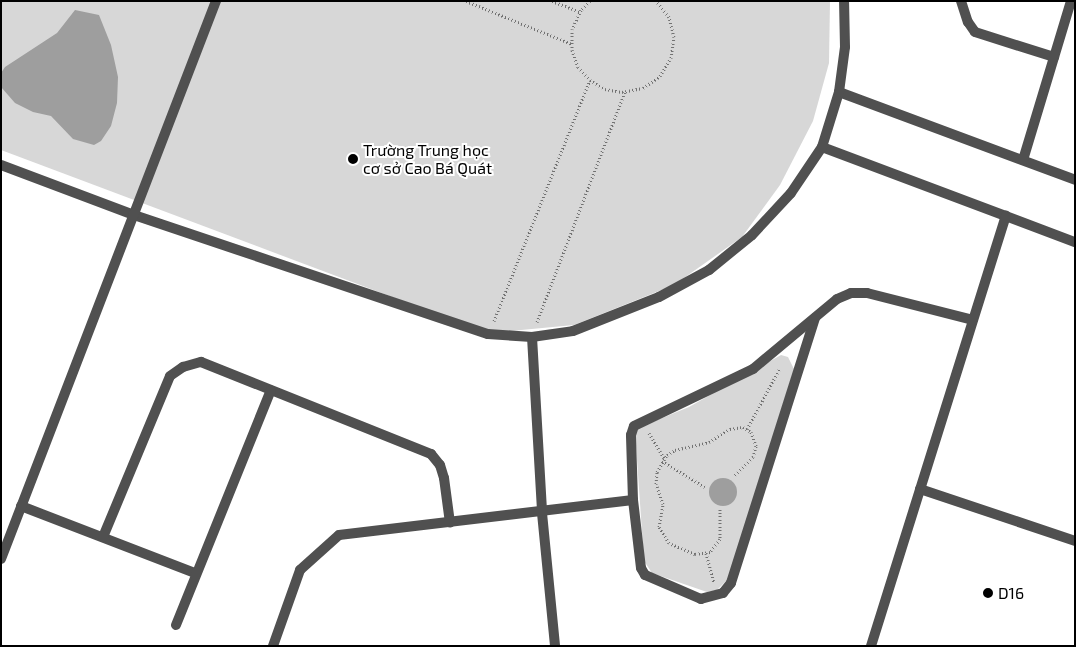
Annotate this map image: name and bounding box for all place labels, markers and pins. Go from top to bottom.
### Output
place label: Trường Trung học cơ sở Cao Bá Quát [363,140,492,178]
marker: Trường Trung học cơ sở Cao Bá Quát [347,153,359,165]
place label: D16 [998,583,1024,603]
marker: D16 [982,587,994,599]

